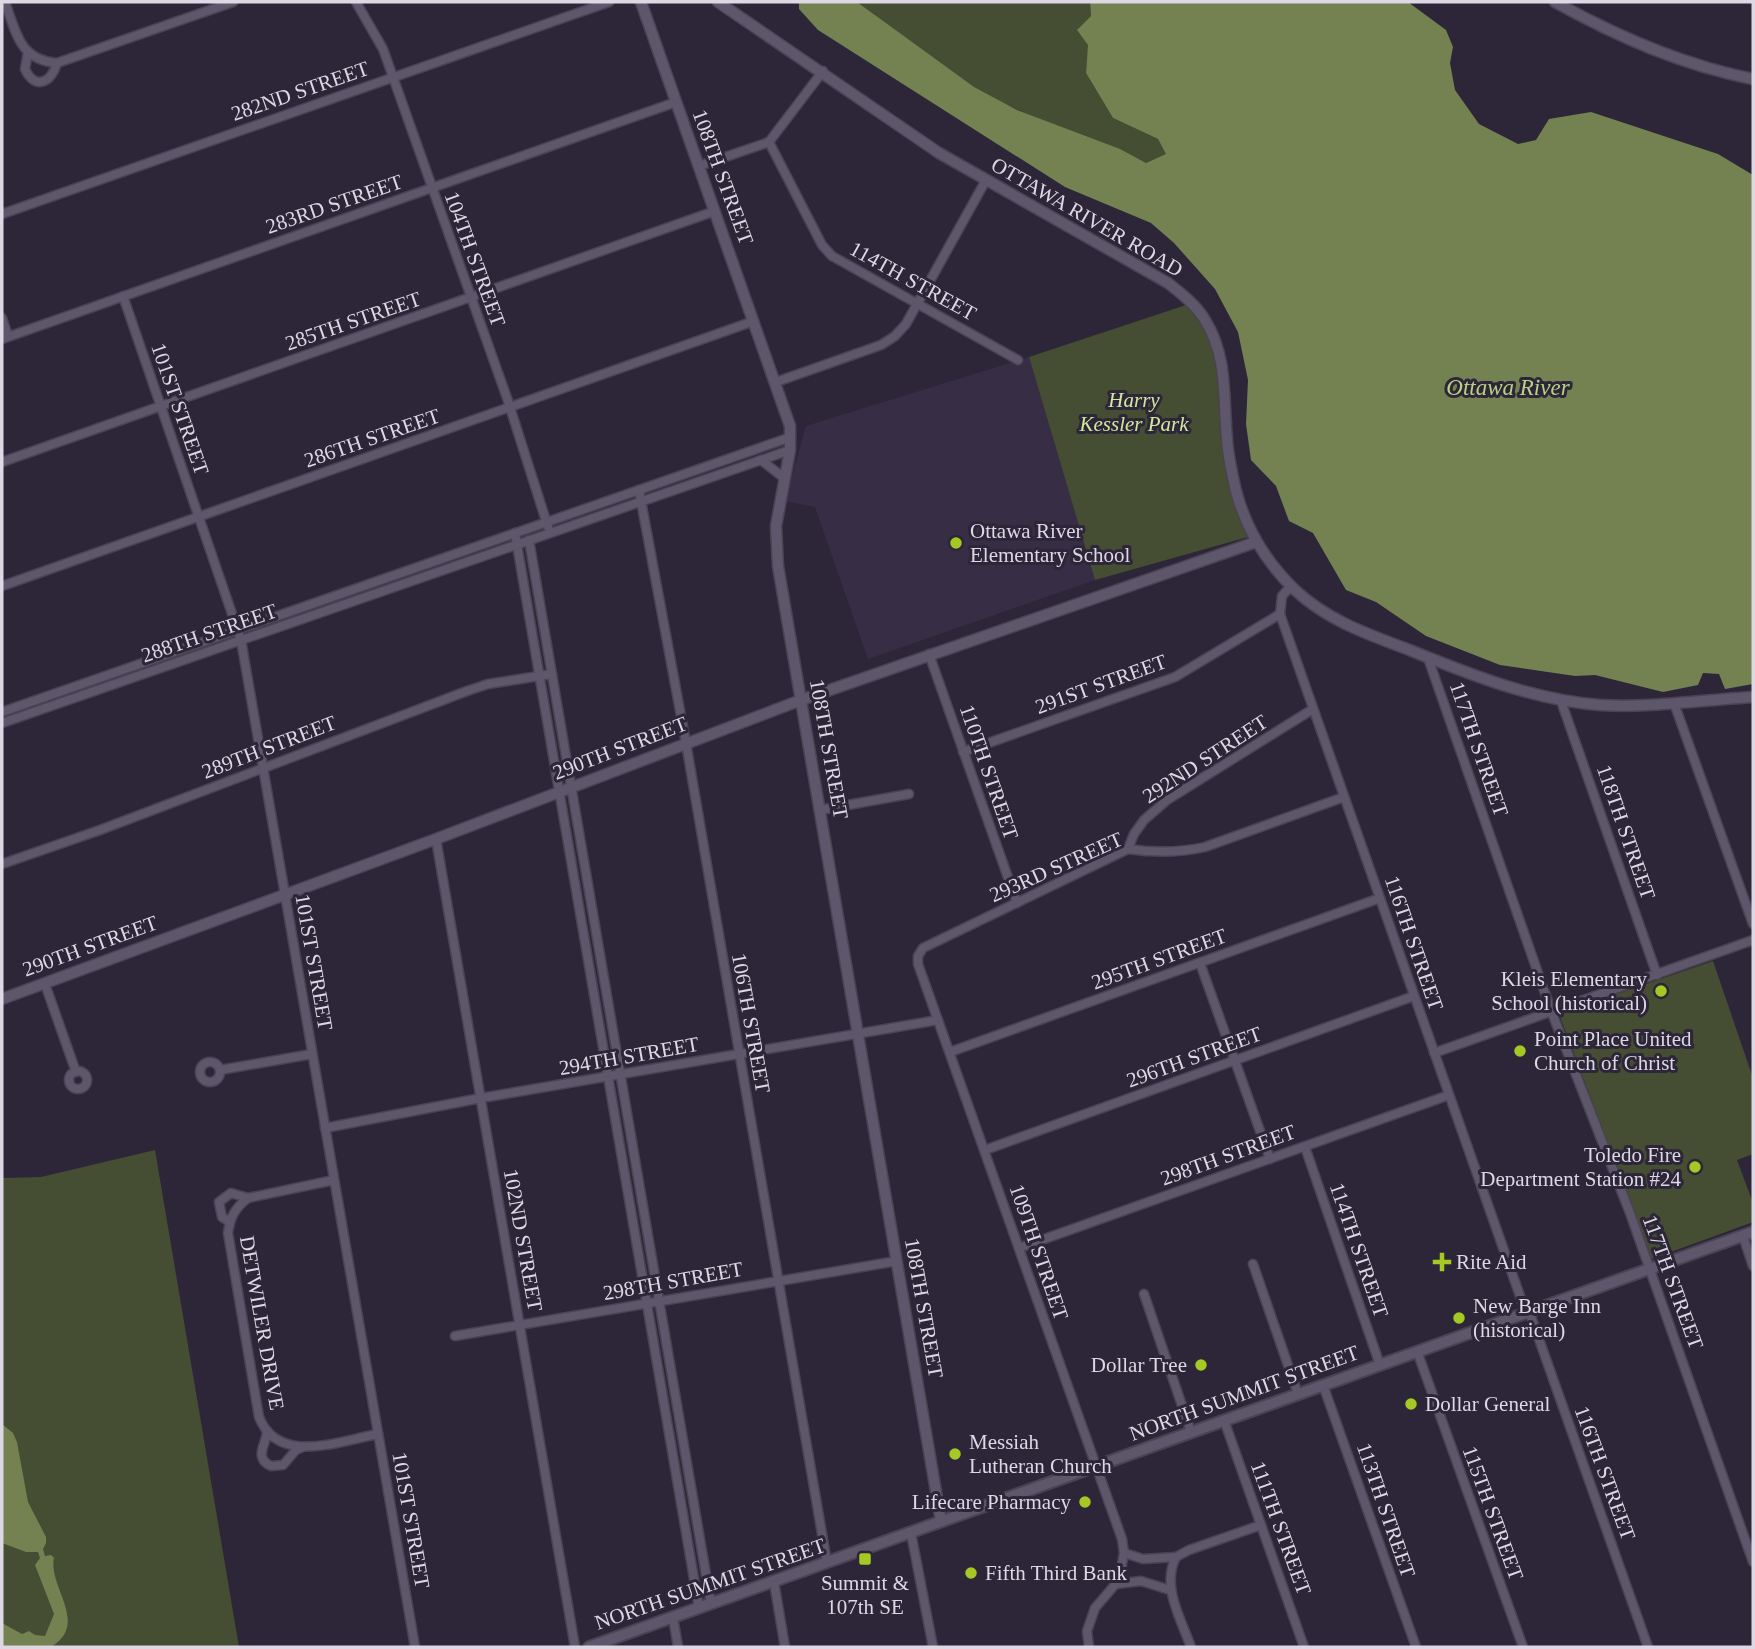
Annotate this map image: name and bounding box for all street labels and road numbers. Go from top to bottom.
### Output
street label: 282ND STREET [228,56,372,126]
street label: 108TH STREET [687,106,759,248]
street label: OTTAWA RIVER ROAD [987,152,1187,282]
street label: 283RD STREET [263,169,406,239]
street label: 104TH STREET [439,188,511,330]
street label: 114TH STREET [846,236,981,326]
street label: 285TH STREET [282,287,424,355]
street label: 101ST STREET [146,340,214,478]
street label: 286TH STREET [301,404,443,472]
street label: 288TH STREET [138,599,280,667]
street label: 291ST STREET [1032,649,1170,719]
street label: 108TH STREET [805,677,853,821]
street label: 117TH STREET [1445,678,1513,820]
street label: 110TH STREET [955,701,1023,843]
street label: 289TH STREET [199,710,340,784]
street label: 292ND STREET [1138,710,1272,808]
street label: 290TH STREET [550,711,691,785]
street label: 118TH STREET [1592,761,1660,903]
street label: 293RD STREET [986,827,1126,907]
street label: 116TH STREET [1380,872,1448,1014]
street label: 101ST STREET [290,892,338,1032]
street label: 290TH STREET [19,910,161,982]
street label: 295TH STREET [1088,923,1230,995]
street label: 106TH STREET [727,951,775,1095]
street label: 296TH STREET [1123,1021,1265,1093]
street label: 294TH STREET [557,1032,701,1080]
street label: 298TH STREET [1157,1119,1299,1191]
street label: 102ND STREET [499,1167,547,1313]
street label: 114TH STREET [1325,1179,1393,1321]
street label: 109TH STREET [1005,1181,1073,1323]
street label: 117TH STREET [1638,1212,1708,1352]
street label: DETWILER DRIVE [235,1234,289,1412]
street label: 108TH STREET [900,1236,948,1380]
street label: 298TH STREET [601,1257,745,1305]
street label: NORTH SUMMIT STREET [1126,1340,1362,1446]
street label: 116TH STREET [1570,1403,1640,1543]
street label: 113TH STREET [1352,1439,1420,1581]
street label: 115TH STREET [1458,1443,1528,1583]
street label: 101ST STREET [387,1450,435,1590]
street label: 111TH STREET [1246,1458,1316,1598]
street label: NORTH SUMMIT STREET [592,1533,829,1635]

